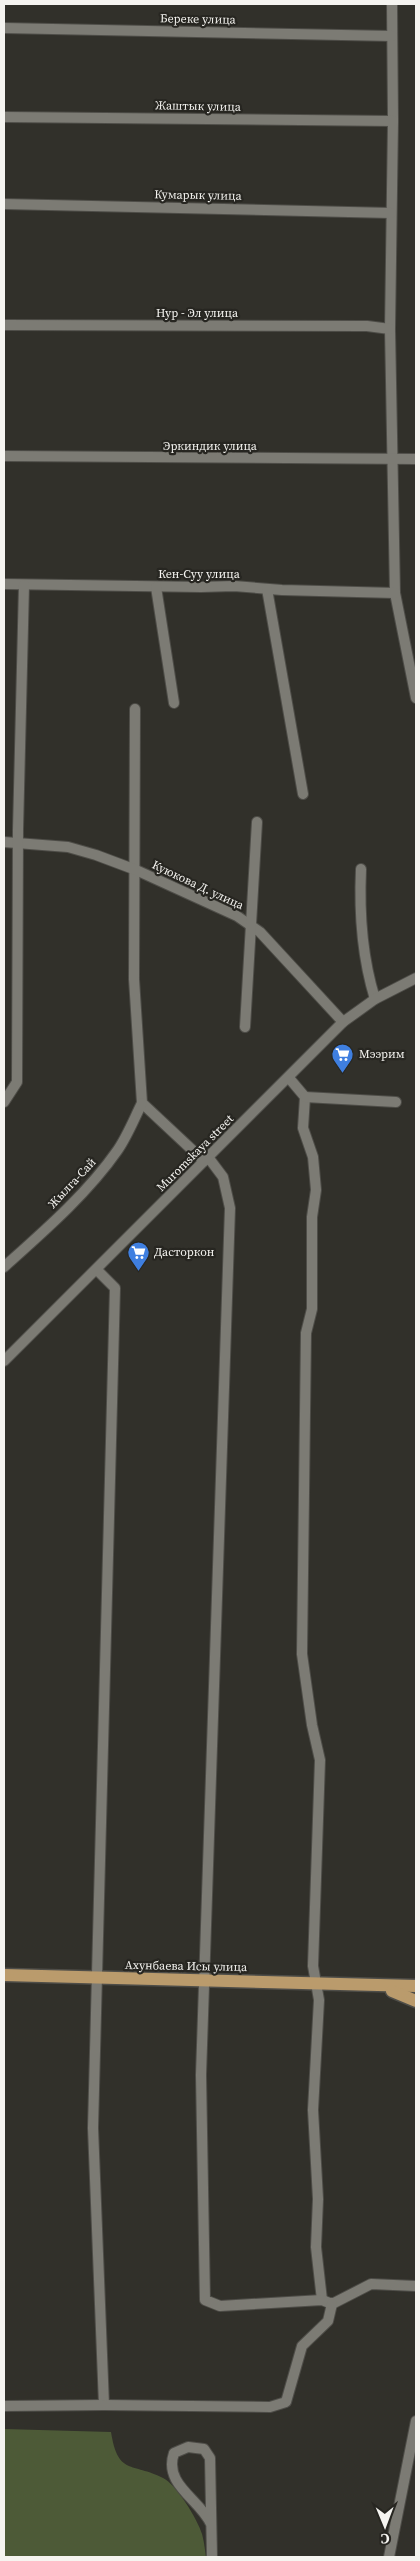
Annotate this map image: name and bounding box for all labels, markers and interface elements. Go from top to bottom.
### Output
street label: Береке улица [160,10,237,28]
street label: Жаштык улица [155,97,242,115]
street label: Кумарык улица [154,186,243,204]
street label: Нур - Эл улица [156,305,239,321]
street label: Эркиндик улица [163,438,258,454]
street label: Кен-Суу улица [158,566,241,582]
street label: Куюкова Д. улица [150,857,247,914]
supermarket icon: Мээрим [331,1042,355,1073]
place label: Мээрим [359,1046,405,1062]
street label: Muromskaya street [153,1111,237,1195]
street label: Жылга-Сай [45,1154,100,1212]
supermarket icon: Дасторкон [126,1240,150,1271]
place label: Дасторкон [154,1244,215,1260]
street label: Ахунбаева Исы улица [125,1957,248,1975]
north arrow [360,2501,410,2551]
text: С [380,2529,390,2549]

